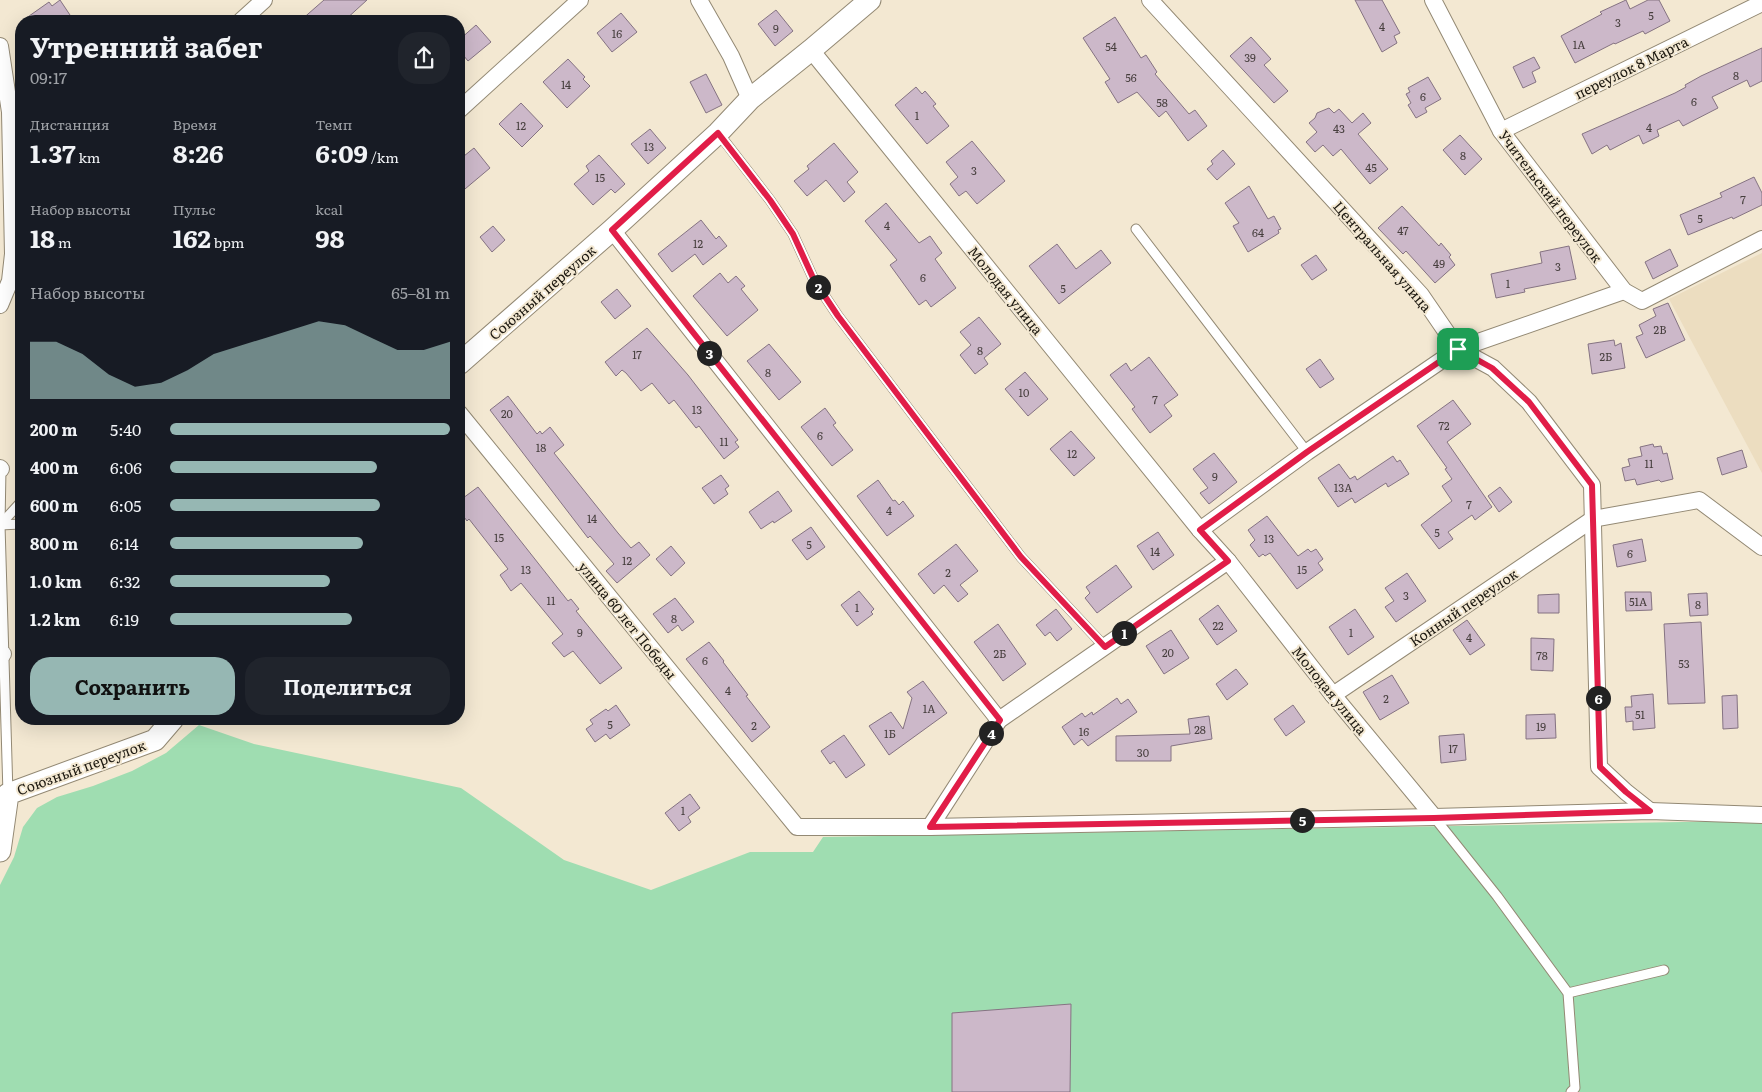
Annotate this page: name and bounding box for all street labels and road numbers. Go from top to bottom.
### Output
street label: переулок 8 Марта [1571,31,1692,103]
street label: Учительский переулок [1495,126,1608,267]
street label: Центральная улица [1329,196,1437,316]
street label: Союзный переулок [484,240,600,344]
street label: Молодая улица [964,241,1048,339]
street label: улица 60 лет Победы [574,557,682,683]
street label: Конный переулок [1405,563,1522,651]
street label: Молодая улица [1288,641,1372,739]
street label: Союзный переулок [14,734,149,800]

